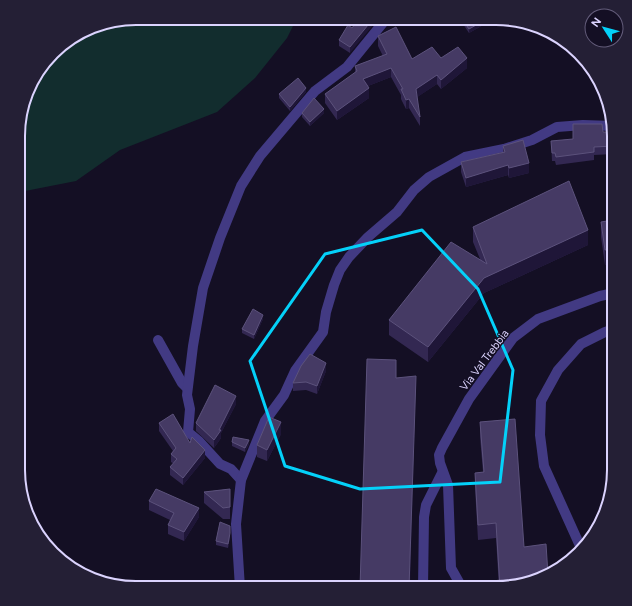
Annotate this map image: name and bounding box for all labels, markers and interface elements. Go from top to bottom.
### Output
north arrow [584,8,624,48]
text: N [589,15,604,30]
street label: Via Val Trebbia [457,327,511,393]

